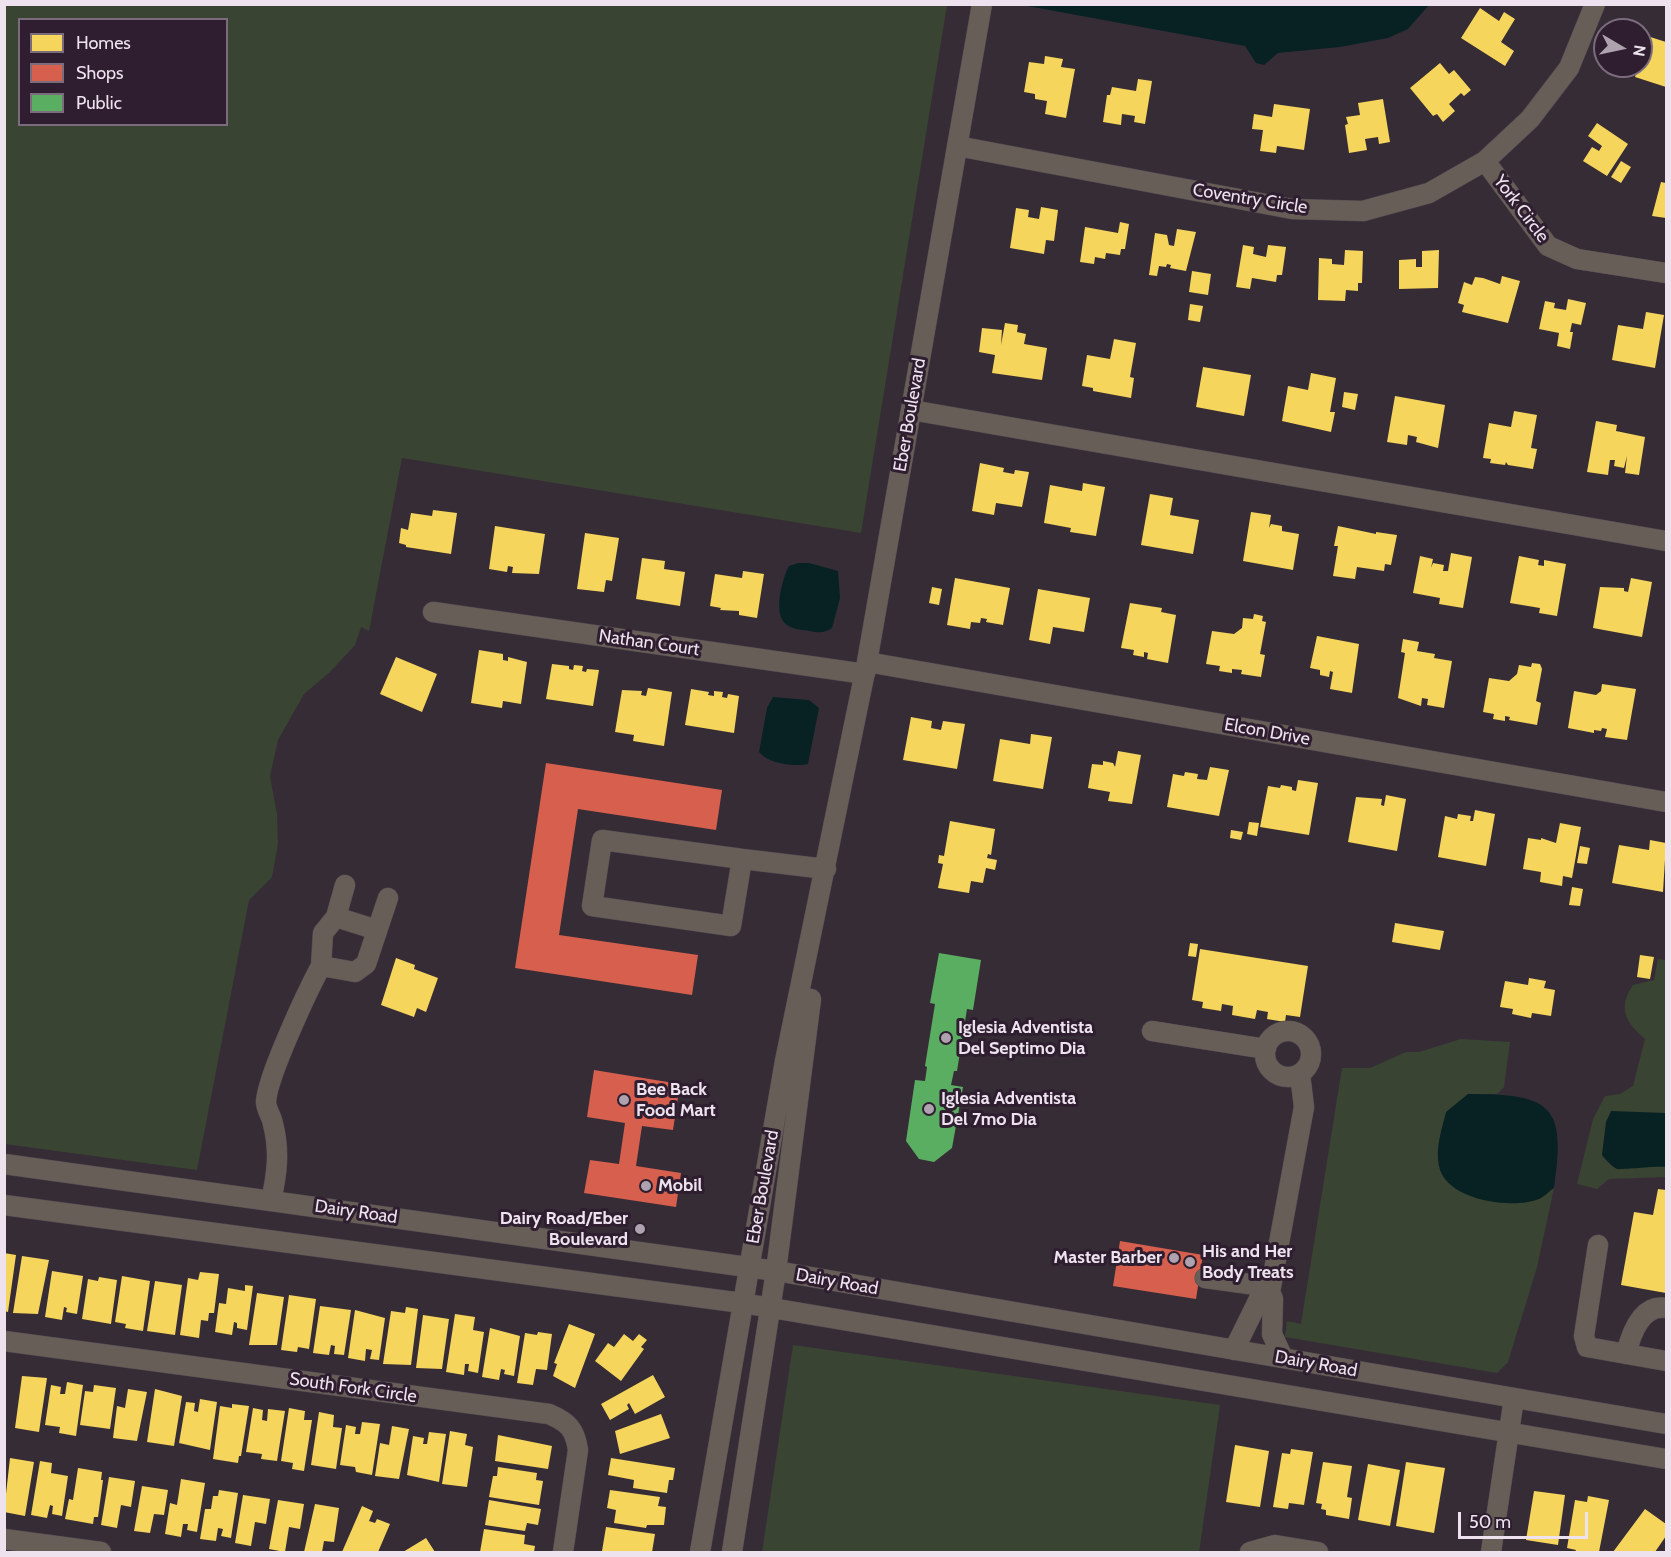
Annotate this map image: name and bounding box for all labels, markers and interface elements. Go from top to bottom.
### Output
legend [18,18,228,126]
north arrow [1593,18,1653,78]
text: Homes [76,32,131,54]
text: N [1629,44,1650,58]
text: Shops [76,62,124,84]
text: Public [76,92,122,114]
street label: York Circle [1489,171,1553,247]
street label: Coventry Circle [1191,179,1309,219]
street label: Eber Boulevard [889,356,931,474]
street label: Nathan Court [597,625,701,661]
street label: Elcon Drive [1223,714,1311,750]
place label: Iglesia Adventista Del Septimo Dia [958,1017,1093,1060]
marker: Iglesia Adventista Del Septimo Dia [939,1031,953,1045]
place label: Bee Back Food Mart [636,1079,716,1122]
place label: Iglesia Adventista Del 7mo Dia [941,1088,1076,1130]
marker: Bee Back Food Mart [617,1093,631,1107]
marker: Iglesia Adventista Del 7mo Dia [922,1102,936,1116]
street label: Eber Boulevard [742,1128,784,1246]
place label: Mobil [658,1175,702,1197]
marker: Mobil [639,1179,653,1193]
street label: Dairy Road [313,1196,399,1228]
place label: Dairy Road/Eber Boulevard [500,1208,628,1250]
marker: Dairy Road/Eber Boulevard [633,1222,647,1236]
place label: His and Her Body Treats [1202,1241,1294,1284]
place label: Master Barber [1053,1247,1162,1269]
marker: Master Barber [1167,1251,1181,1265]
marker: His and Her Body Treats [1183,1255,1197,1269]
street label: Dairy Road [794,1264,880,1300]
street label: Dairy Road [1273,1346,1359,1382]
street label: South Fork Circle [288,1368,418,1408]
scale bar [1461,1500,1592,1538]
text: 50 m [1469,1511,1511,1533]

